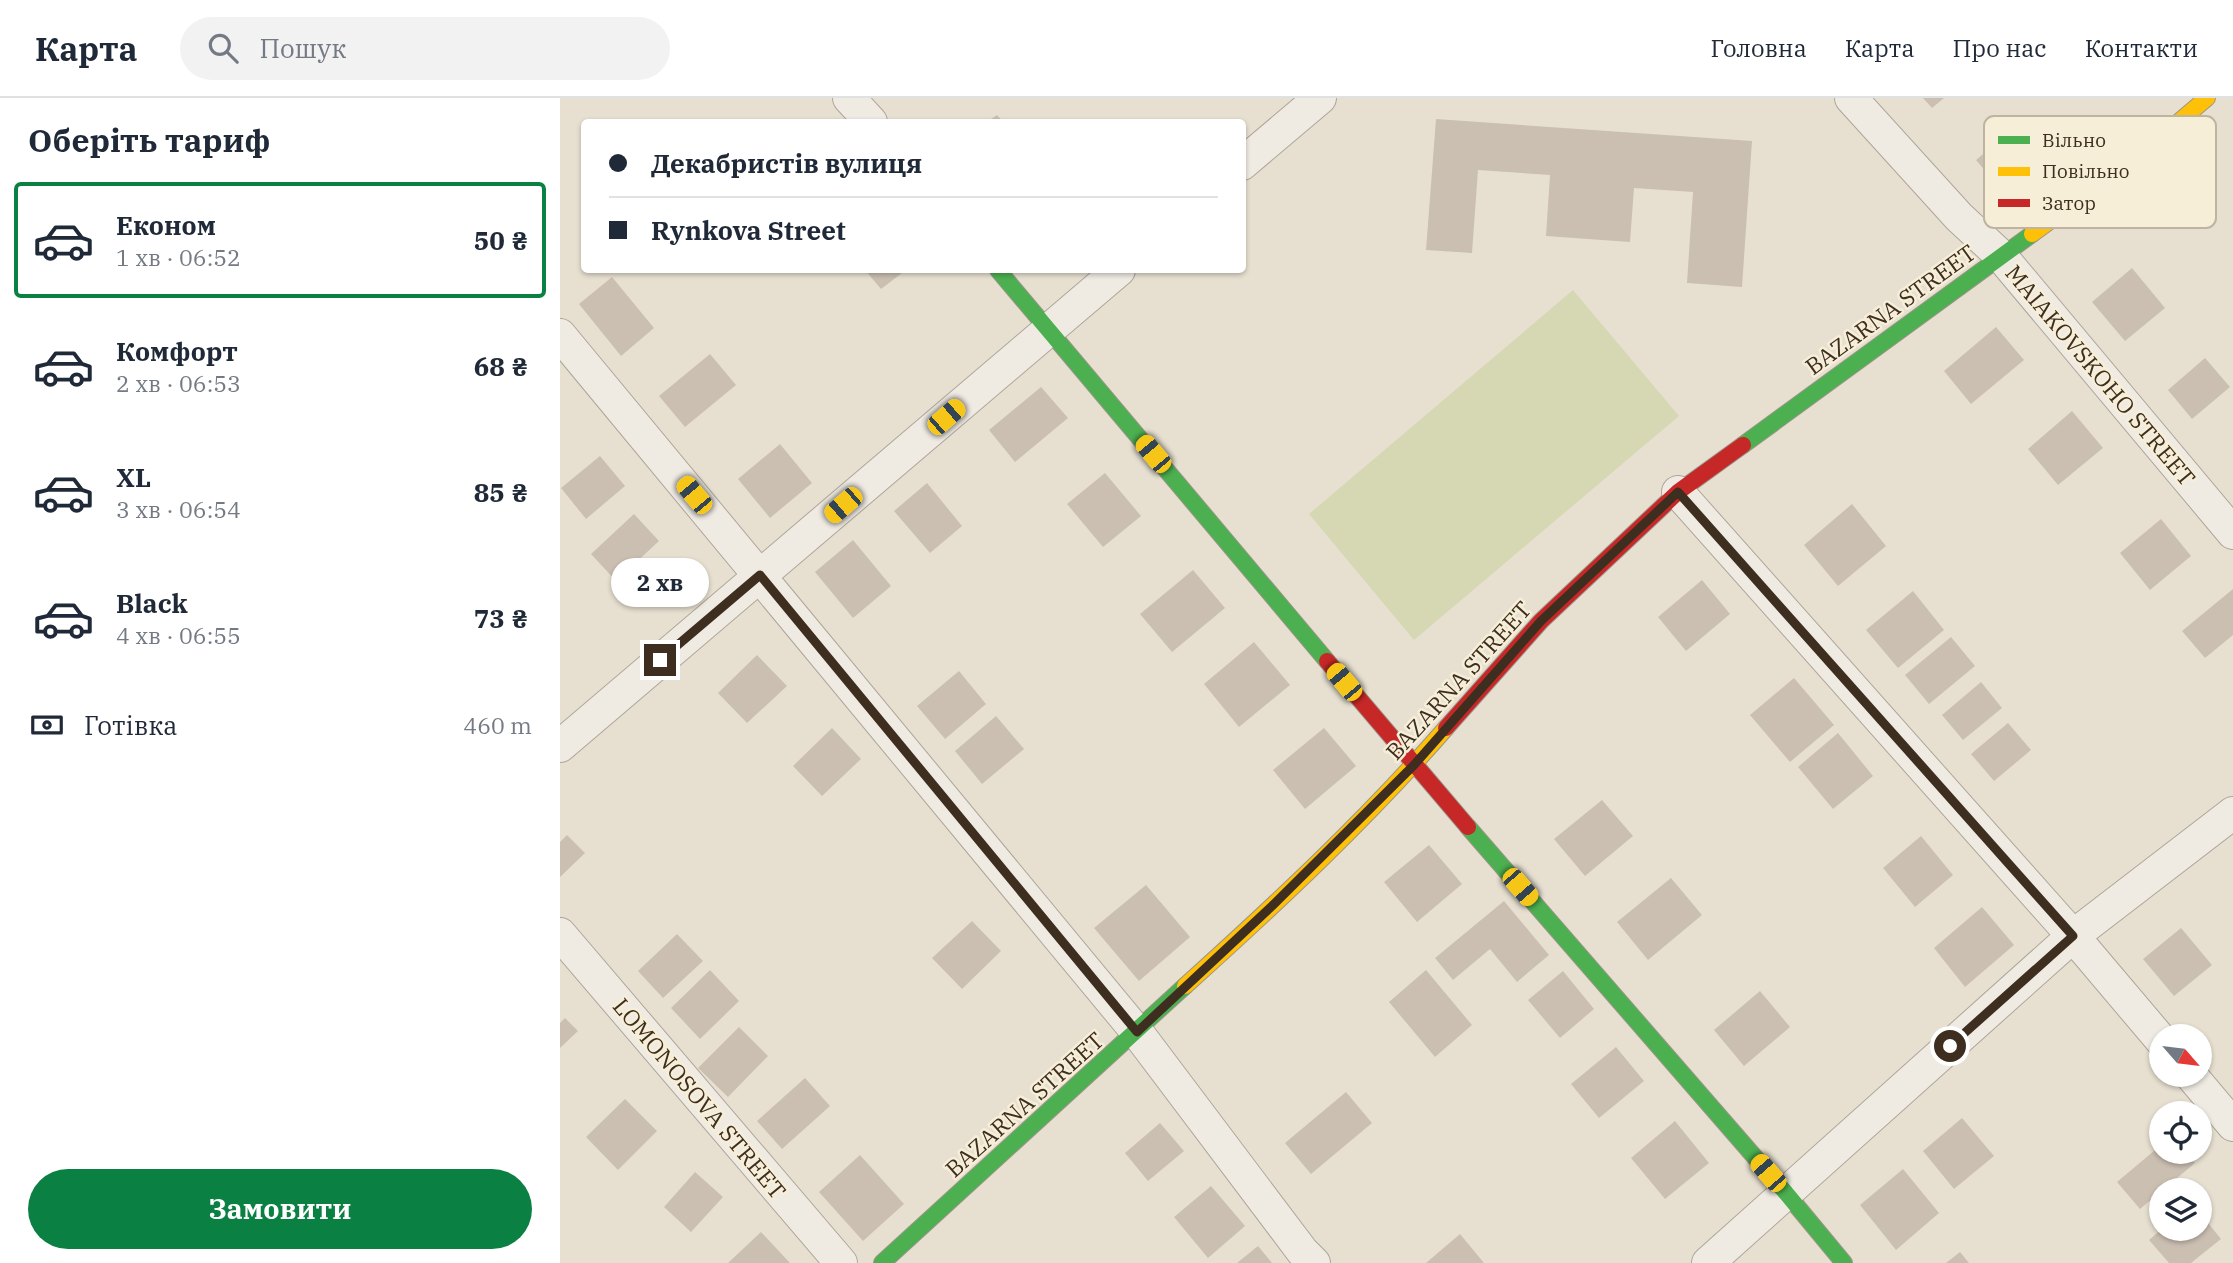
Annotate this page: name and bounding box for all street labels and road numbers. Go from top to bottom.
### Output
street label: BAZARNA STREET [1799,237,1981,381]
street label: MAIAKOVSKOHO STREET [2000,258,2202,492]
street label: BAZARNA STREET [1379,594,1537,766]
street label: LOMONOSOVA STREET [607,991,793,1205]
street label: BAZARNA STREET [938,1025,1110,1183]

